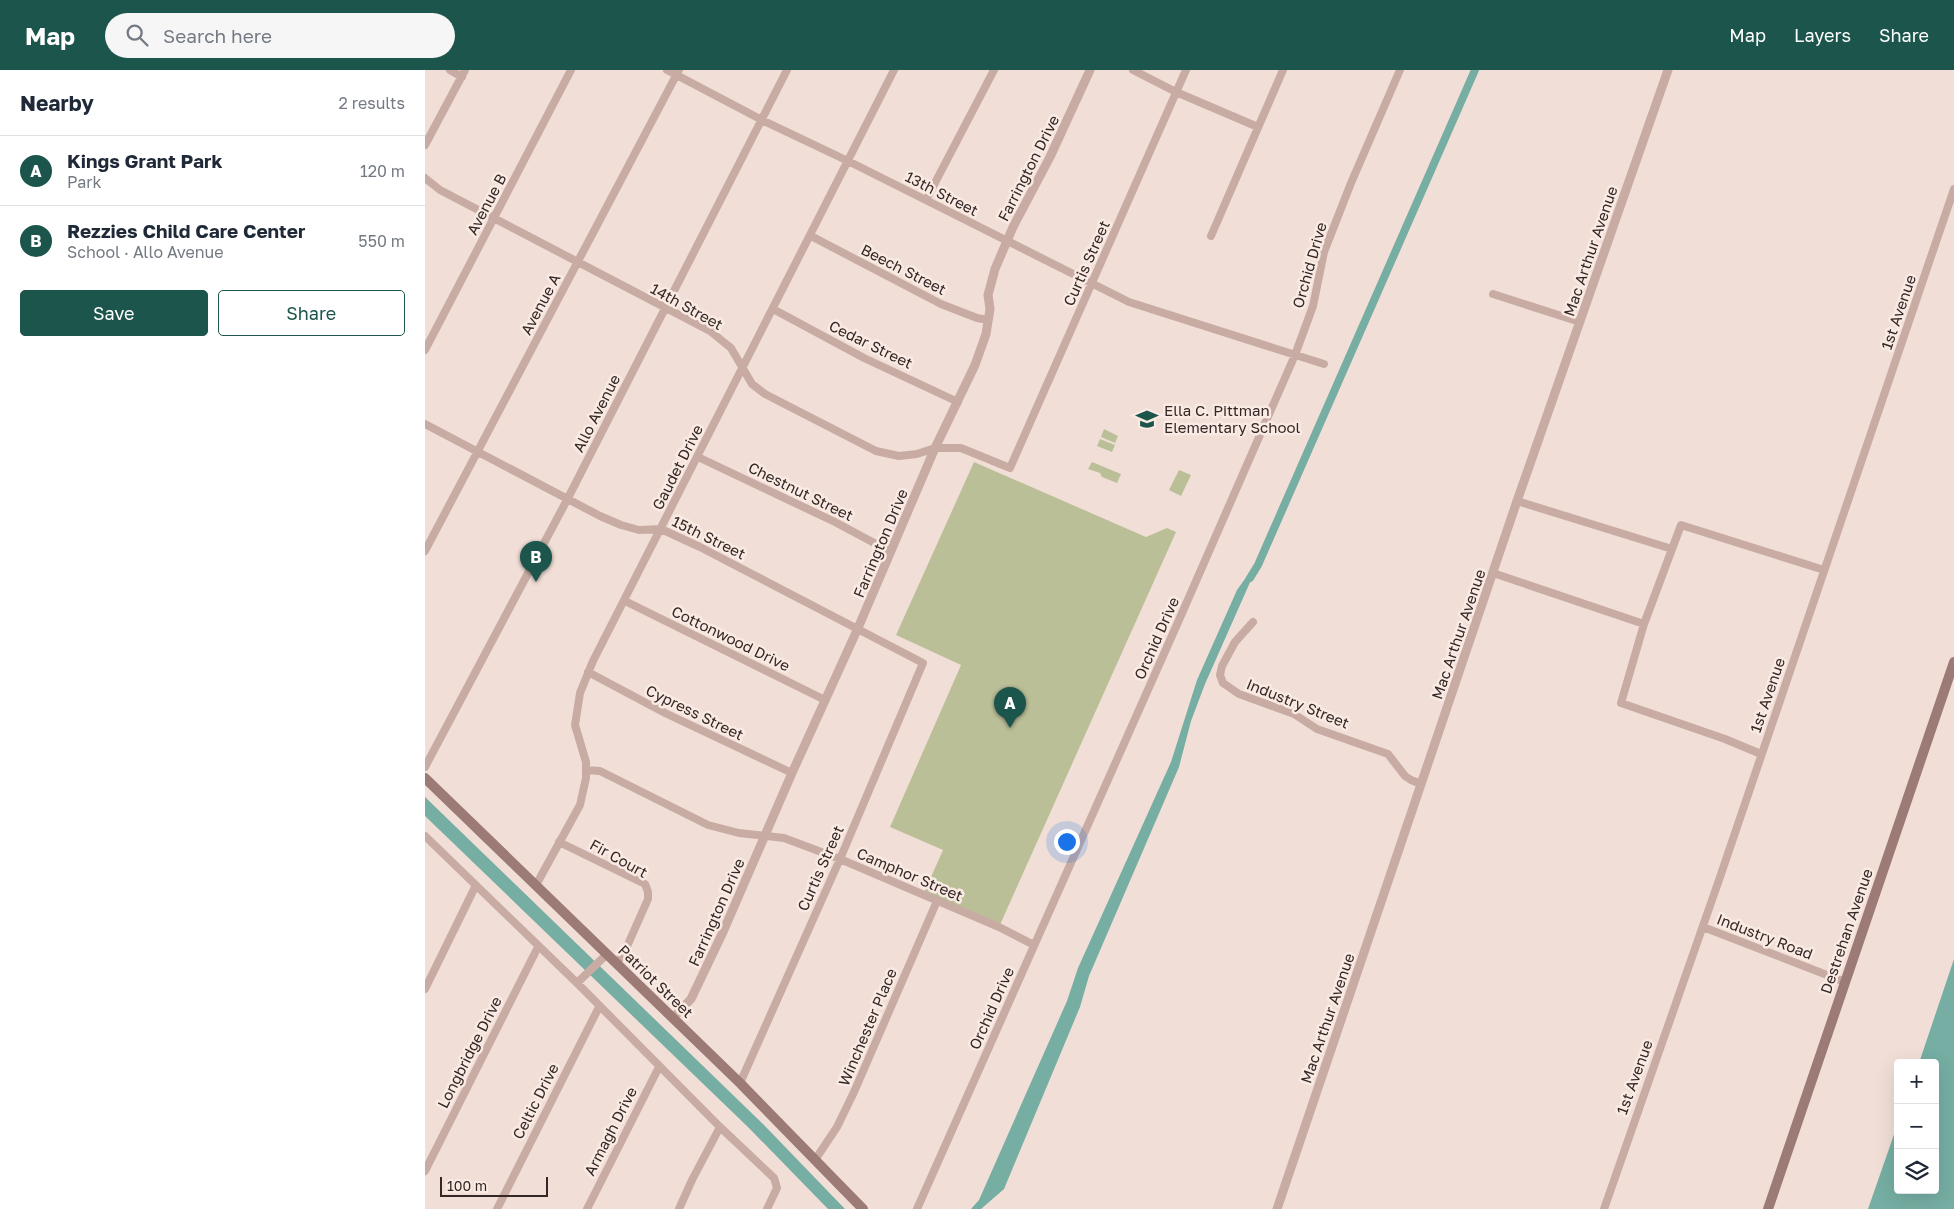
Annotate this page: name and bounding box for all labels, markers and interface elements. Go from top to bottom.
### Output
search box [105,13,455,58]
text: Map [25,21,75,50]
icon: search [123,21,151,49]
text: Search here [163,24,272,47]
text: Map [1729,24,1766,46]
text: Layers [1794,24,1851,46]
text: Share [1879,24,1929,46]
text: Nearby [20,90,94,116]
text: 2 results [339,93,405,113]
street label: Farrington Drive [994,112,1063,224]
text: Kings Grant Park [67,149,222,172]
text: A [30,161,42,181]
text: 120 m [360,161,405,181]
street label: 13th Street [903,167,981,219]
street label: Avenue B [462,170,510,238]
text: Park [67,172,102,192]
street label: Mac Arthur Avenue [1559,183,1621,318]
street label: Curtis Street [1059,218,1113,308]
text: Rezzies Child Care Center [67,219,305,242]
street label: Orchid Drive [1288,220,1330,310]
text: B [30,231,42,251]
text: 550 m [358,231,405,251]
street label: Beech Street [858,240,950,298]
text: School · Allo Avenue [67,242,223,262]
street label: Avenue A [516,270,564,338]
street label: 1st Avenue [1877,272,1919,352]
street label: 14th Street [648,279,726,333]
button: Save [20,290,208,336]
button: Share [218,290,405,336]
street label: Cedar Street [826,316,916,372]
street label: Allo Avenue [569,371,623,455]
place label: Ella C. Pittman Elementary School [1164,401,1300,436]
school or university icon: Ella C. Pittman Elementary School [1134,406,1160,432]
street label: Gaudet Drive [648,421,706,513]
street label: Chestnut Street [746,458,856,524]
street label: Farrington Drive [849,486,911,600]
street label: 15th Street [669,512,749,562]
pin: B [520,541,552,582]
street label: Mac Arthur Avenue [1427,566,1489,701]
street label: Orchid Drive [1130,594,1182,682]
street label: Cottonwood Drive [669,602,793,675]
street label: 1st Avenue [1746,655,1788,735]
street label: Industry Street [1244,674,1352,732]
street label: Cypress Street [643,681,747,743]
pin: A [994,687,1026,728]
street label: Curtis Street [793,823,847,913]
your location [1054,829,1080,855]
street label: Fir Court [587,835,651,881]
street label: Camphor Street [854,844,966,904]
street label: Farrington Drive [684,855,748,969]
street label: Destrehan Avenue [1816,866,1876,996]
street label: Industry Road [1714,909,1816,963]
street label: Patriot Street [615,941,697,1021]
street label: Mac Arthur Avenue [1296,950,1358,1085]
street label: Orchid Drive [965,964,1017,1052]
street label: Winchester Place [834,965,900,1089]
street label: Longbridge Drive [433,993,505,1111]
street label: 1st Avenue [1612,1037,1656,1117]
map controls [1894,1059,1939,1194]
button: + [1894,1059,1939,1104]
street label: Celtic Drive [508,1060,562,1142]
street label: Armagh Drive [580,1083,640,1178]
button: − [1894,1104,1939,1149]
button: layers [1894,1149,1939,1194]
scale bar [440,1174,547,1197]
text: 100 m [447,1177,487,1194]

